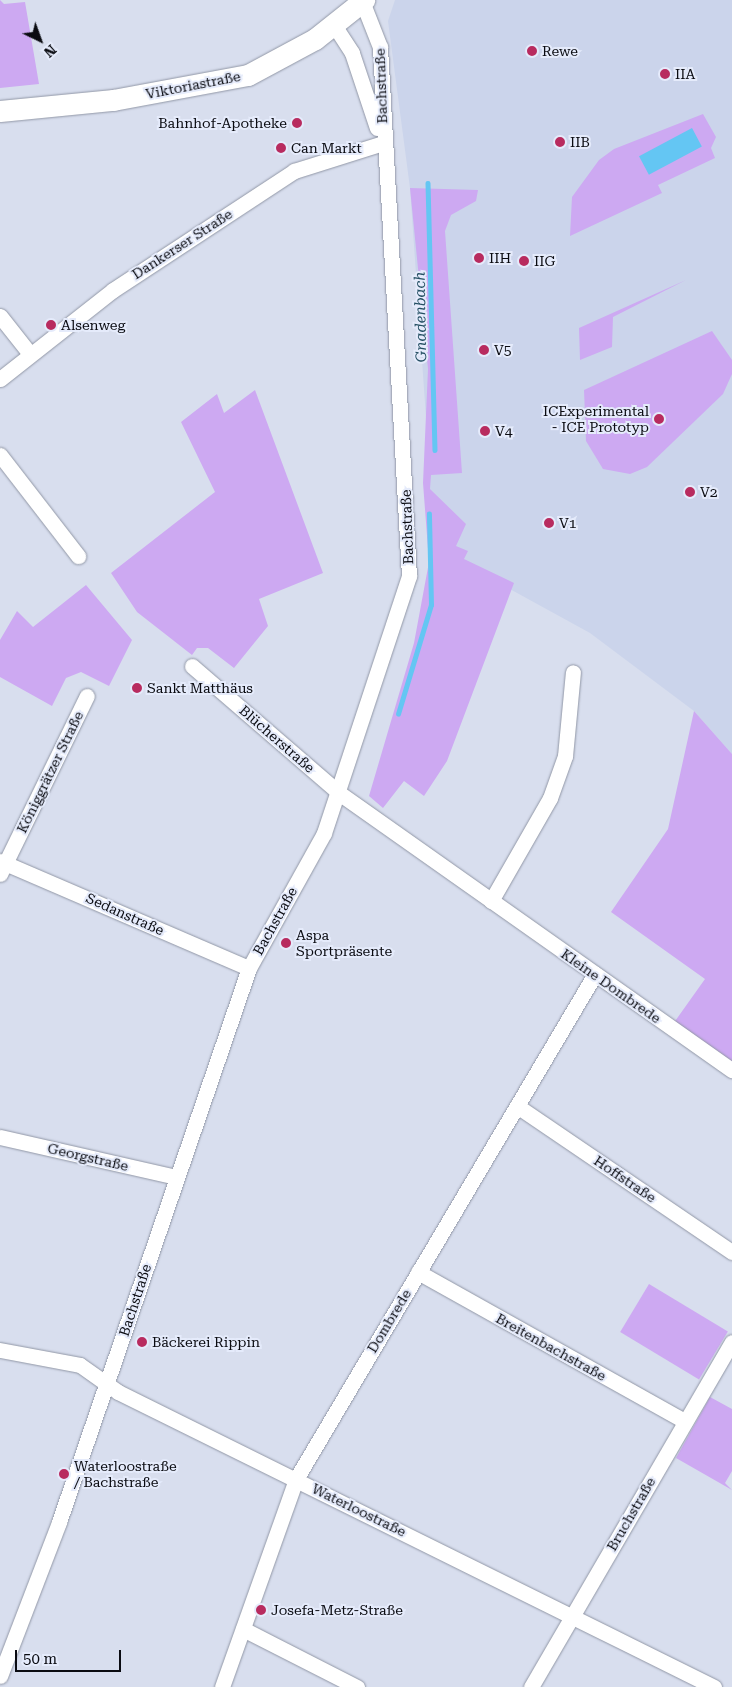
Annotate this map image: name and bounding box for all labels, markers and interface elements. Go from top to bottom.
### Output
north arrow [15,15,65,65]
text: N [41,42,59,61]
place label: Rewe [542,43,578,59]
marker: Rewe [526,45,538,57]
street label: Bachstraße [371,48,391,124]
place label: IIA [675,66,695,82]
street label: Viktoriastraße [144,68,242,102]
marker: IIA [659,68,671,80]
place label: Bahnhof-Apotheke [158,115,287,131]
marker: Bahnhof-Apotheke [291,117,303,129]
place label: IIB [570,134,590,150]
marker: IIB [554,136,566,148]
place label: Can Markt [291,140,362,156]
marker: Can Markt [275,142,287,154]
street label: Dankerser Straße [129,205,235,283]
place label: IIH [489,250,511,266]
marker: IIH [473,252,485,264]
place label: IIG [534,253,555,269]
marker: IIG [518,255,530,267]
water label: Gnadenbach [411,271,431,363]
place label: Alsenweg [61,317,125,333]
marker: Alsenweg [45,319,57,331]
place label: V5 [494,342,512,358]
marker: V5 [478,344,490,356]
place label: ICExperimental - ICE Prototyp [543,403,649,436]
marker: ICExperimental - ICE Prototyp [653,413,665,425]
place label: V4 [495,423,513,439]
marker: V4 [479,425,491,437]
place label: V2 [700,484,718,500]
marker: V2 [684,486,696,498]
street label: Bachstraße [397,489,417,565]
place label: V1 [559,515,577,531]
marker: V1 [543,517,555,529]
place label: Sankt Matthäus [147,680,253,696]
marker: Sankt Matthäus [131,682,143,694]
street label: Blücherstraße [236,702,318,776]
street label: Königgrätzer Straße [13,708,87,836]
street label: Bachstraße [249,884,301,958]
street label: Sedanstraße [83,889,167,939]
place label: Aspa Sportpräsente [296,927,392,960]
marker: Aspa Sportpräsente [280,937,292,949]
street label: Kleine Dombrede [558,945,664,1027]
street label: Georgstraße [46,1140,130,1174]
street label: Hoffstraße [591,1152,659,1206]
street label: Bachstraße [115,1262,155,1338]
street label: Dombrede [363,1286,415,1356]
street label: Breitenbachstraße [493,1310,609,1384]
place label: Bäckerei Rippin [152,1334,260,1350]
marker: Bäckerei Rippin [136,1336,148,1348]
place label: Waterloostraße / Bachstraße [74,1458,177,1490]
marker: Waterloostraße / Bachstraße [58,1468,70,1480]
street label: Bruchstraße [603,1474,659,1554]
street label: Waterloostraße [309,1480,409,1540]
place label: Josefa-Metz-Straße [271,1602,403,1618]
marker: Josefa-Metz-Straße [255,1604,267,1616]
scale bar [18,1640,124,1672]
text: 50 m [23,1650,57,1668]

